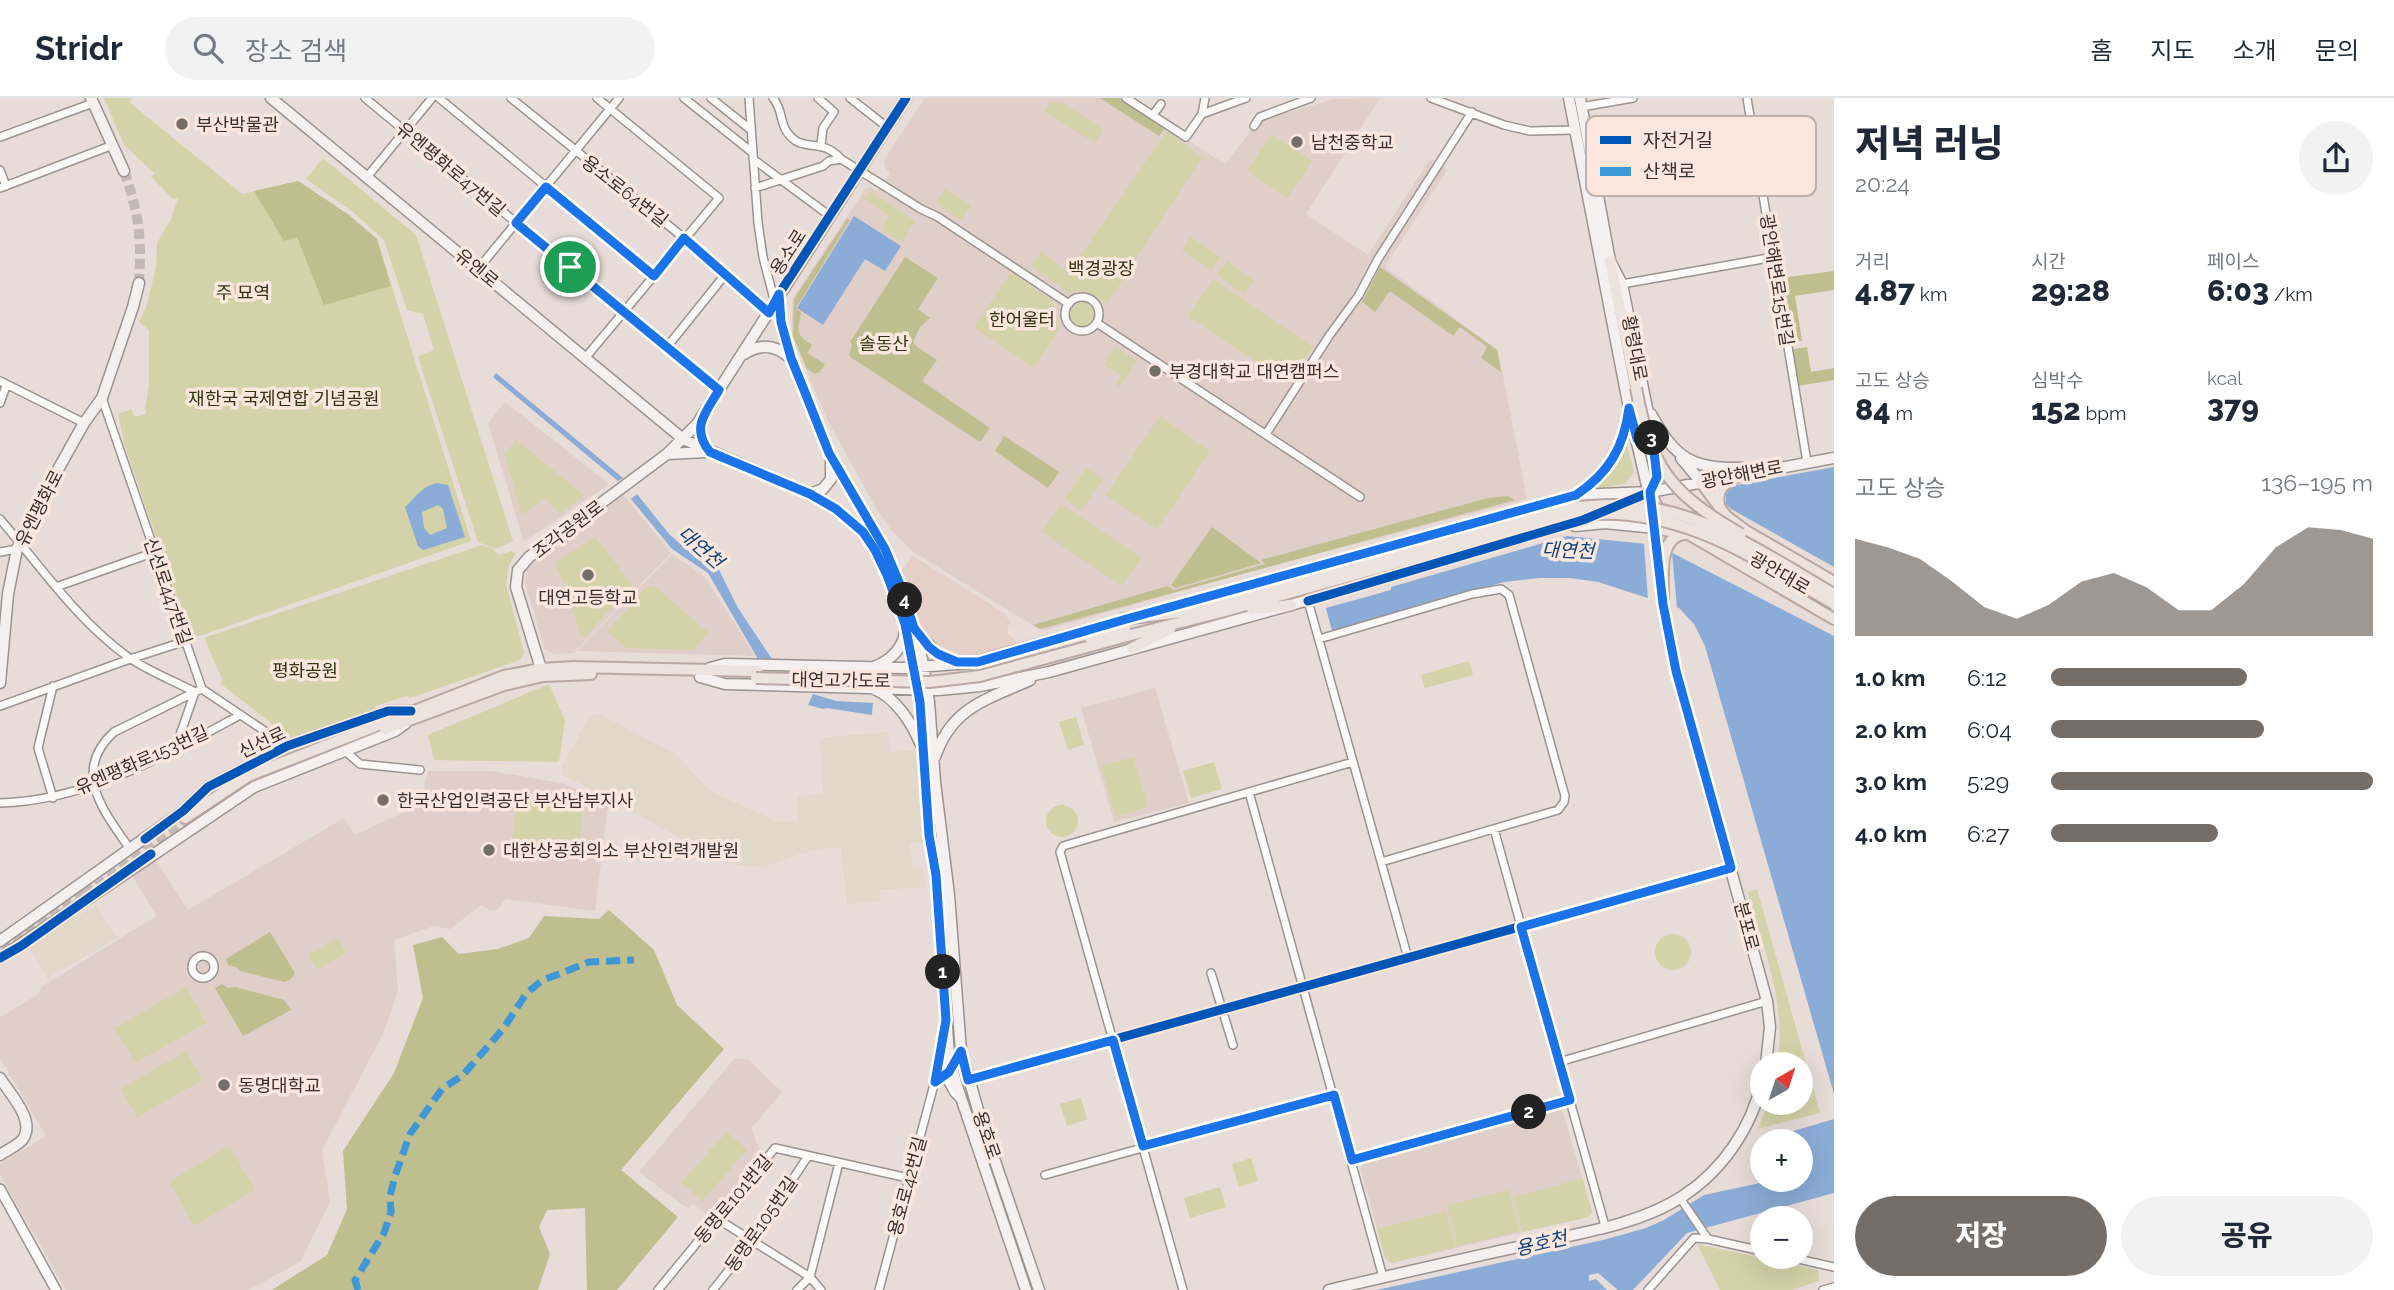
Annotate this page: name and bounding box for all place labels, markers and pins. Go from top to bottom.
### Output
place label: 부산박물관 [196,114,279,135]
marker: 부산박물관 [174,116,190,132]
place label: 남천중학교 [1311,132,1394,153]
marker: 남천중학교 [1289,134,1305,150]
pin [540,237,600,297]
place label: 부경대학교 대연캠퍼스 [1169,361,1339,382]
marker: 부경대학교 대연캠퍼스 [1147,363,1163,379]
pin: 3 [1634,420,1670,456]
marker: 대연고등학교 [580,567,596,583]
pin: 4 [888,582,922,618]
place label: 대연고등학교 [538,587,638,608]
place label: 한국산업인력공단 부산남부지사 [397,790,634,811]
marker: 한국산업인력공단 부산남부지사 [375,792,391,808]
place label: 대한상공회의소 부산인력개발원 [503,840,739,861]
marker: 대한상공회의소 부산인력개발원 [481,842,497,858]
pin: 1 [926,954,960,990]
place label: 동명대학교 [238,1075,321,1096]
marker: 동명대학교 [216,1077,232,1093]
pin: 2 [1512,1094,1546,1130]

